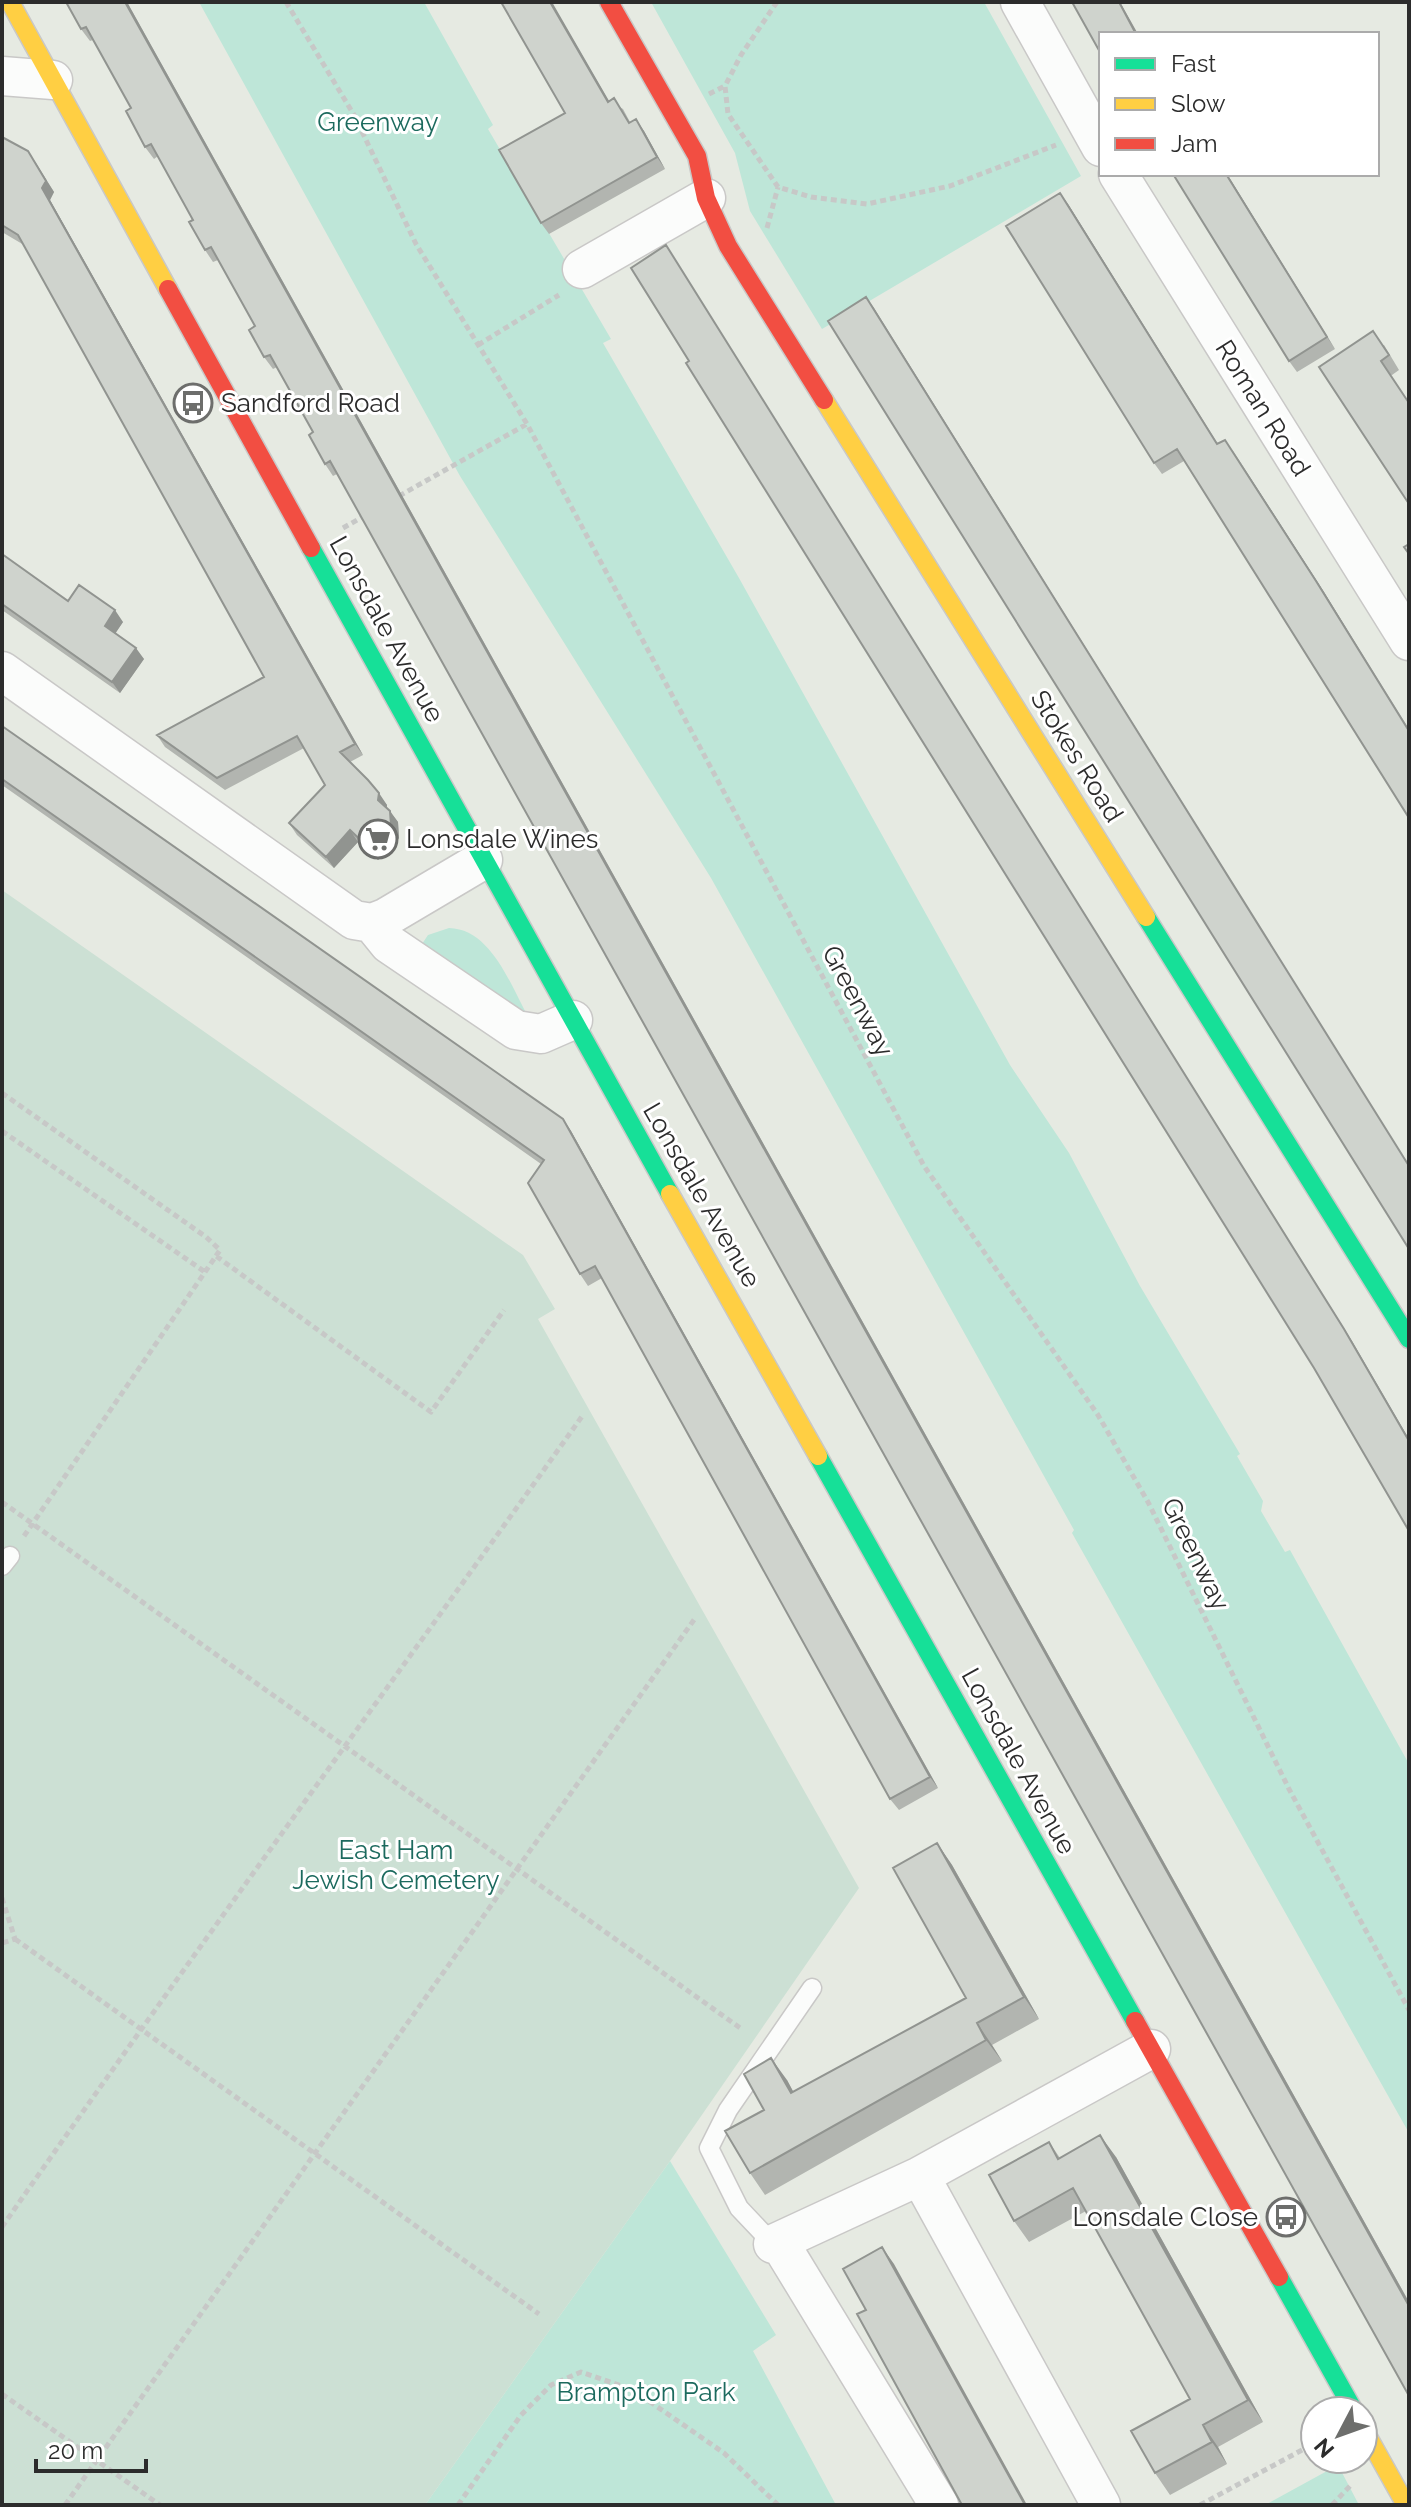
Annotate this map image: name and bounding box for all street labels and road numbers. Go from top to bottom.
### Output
street label: Roman Road [1209,335,1317,481]
street label: Lonsdale Avenue [324,531,450,727]
street label: Stokes Road [1025,685,1129,827]
street label: Greenway [816,940,900,1062]
street label: Lonsdale Avenue [637,1098,767,1292]
street label: Greenway [1156,1493,1236,1615]
street label: Lonsdale Avenue [956,1663,1082,1859]

